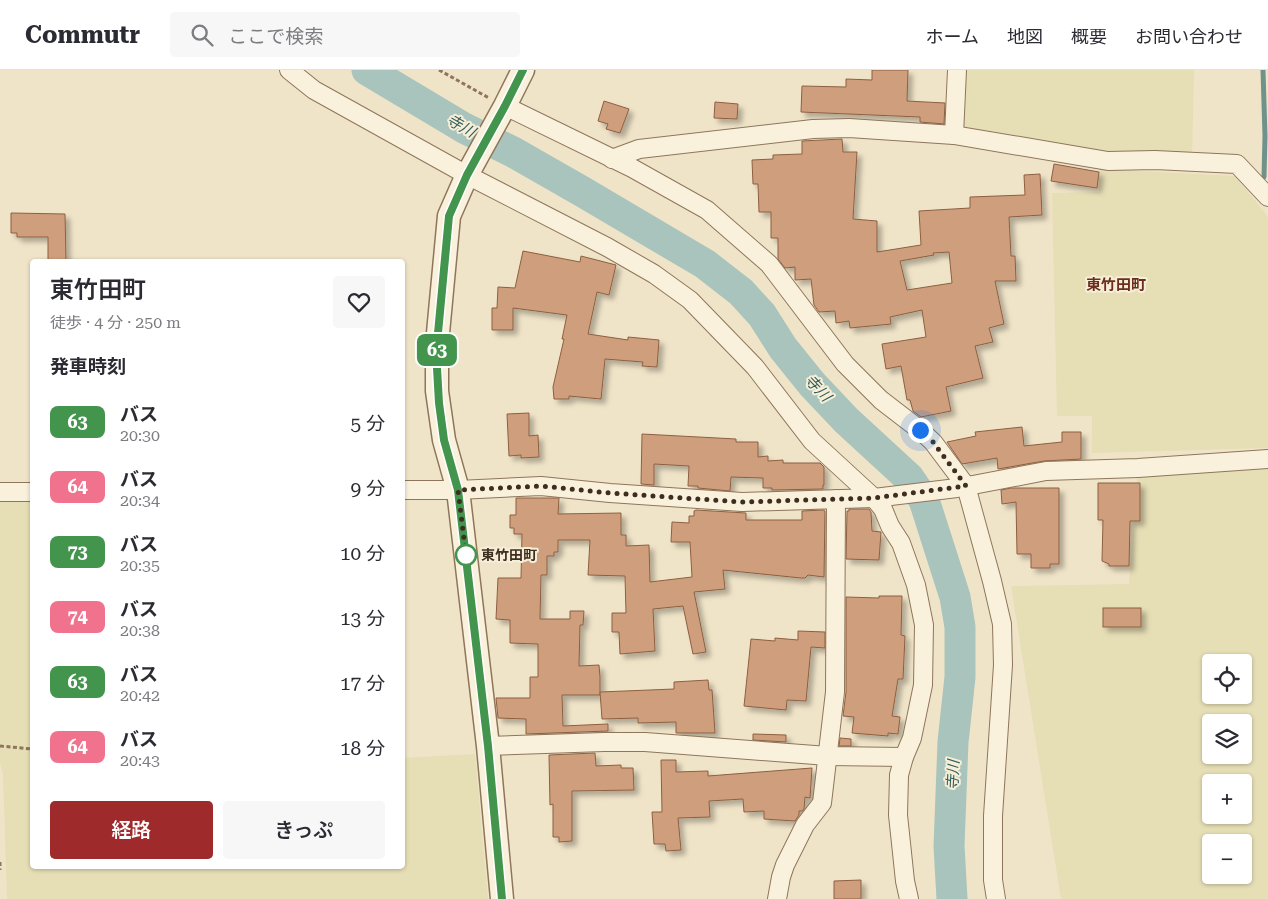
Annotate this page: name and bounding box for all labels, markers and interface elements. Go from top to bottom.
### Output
search box [170,12,520,57]
text: Commutr [25,21,140,49]
icon: search [188,21,216,49]
text: ここで検索 [228,25,323,48]
text: ホーム [926,26,979,47]
text: 地図 [1007,26,1043,47]
text: 概要 [1071,26,1107,47]
text: お問い合わせ [1135,26,1243,47]
water label: 寺川 [444,111,480,142]
text: 東竹田町 [50,276,146,304]
button: heart [333,276,385,328]
district label: 東竹田町 [1086,276,1146,294]
text: 徒歩 · 4 分 · 250 m [50,313,181,332]
line badge: 63 [414,334,460,366]
text: 63 [427,339,447,360]
text: 発車時刻 [50,355,126,378]
water label: 寺川 [801,371,836,407]
text: バス [120,403,158,426]
text: 63 [67,411,88,432]
text: 5 分 [351,412,385,435]
your location [908,418,933,443]
text: 20:30 [120,426,160,445]
text: バス [120,468,158,491]
text: 64 [67,476,88,497]
text: 9 分 [351,477,385,500]
text: 20:34 [120,491,160,510]
text: バス [120,533,158,556]
text: 73 [67,541,88,562]
text: 10 分 [340,542,385,565]
marker: 東竹田町 [455,544,477,566]
place label: 東竹田町 [481,547,537,563]
text: 20:35 [120,556,160,575]
text: バス [120,598,158,621]
text: 74 [67,606,88,627]
text: 13 分 [340,607,385,630]
text: 20:38 [120,621,160,640]
map controls [1202,654,1252,884]
button: locate [1202,654,1252,704]
text: バス [120,663,158,686]
text: 63 [67,671,88,692]
text: 17 分 [340,672,385,695]
text: 20:42 [120,686,160,705]
button: layers [1202,714,1252,764]
text: バス [120,728,158,751]
text: 64 [67,736,88,757]
text: 18 分 [340,737,385,760]
text: 20:43 [120,751,160,770]
water label: 寺川 [943,758,963,790]
button: + [1202,774,1252,824]
button: 経路 [50,801,213,859]
button: きっぷ [223,801,385,859]
button: − [1202,834,1252,884]

